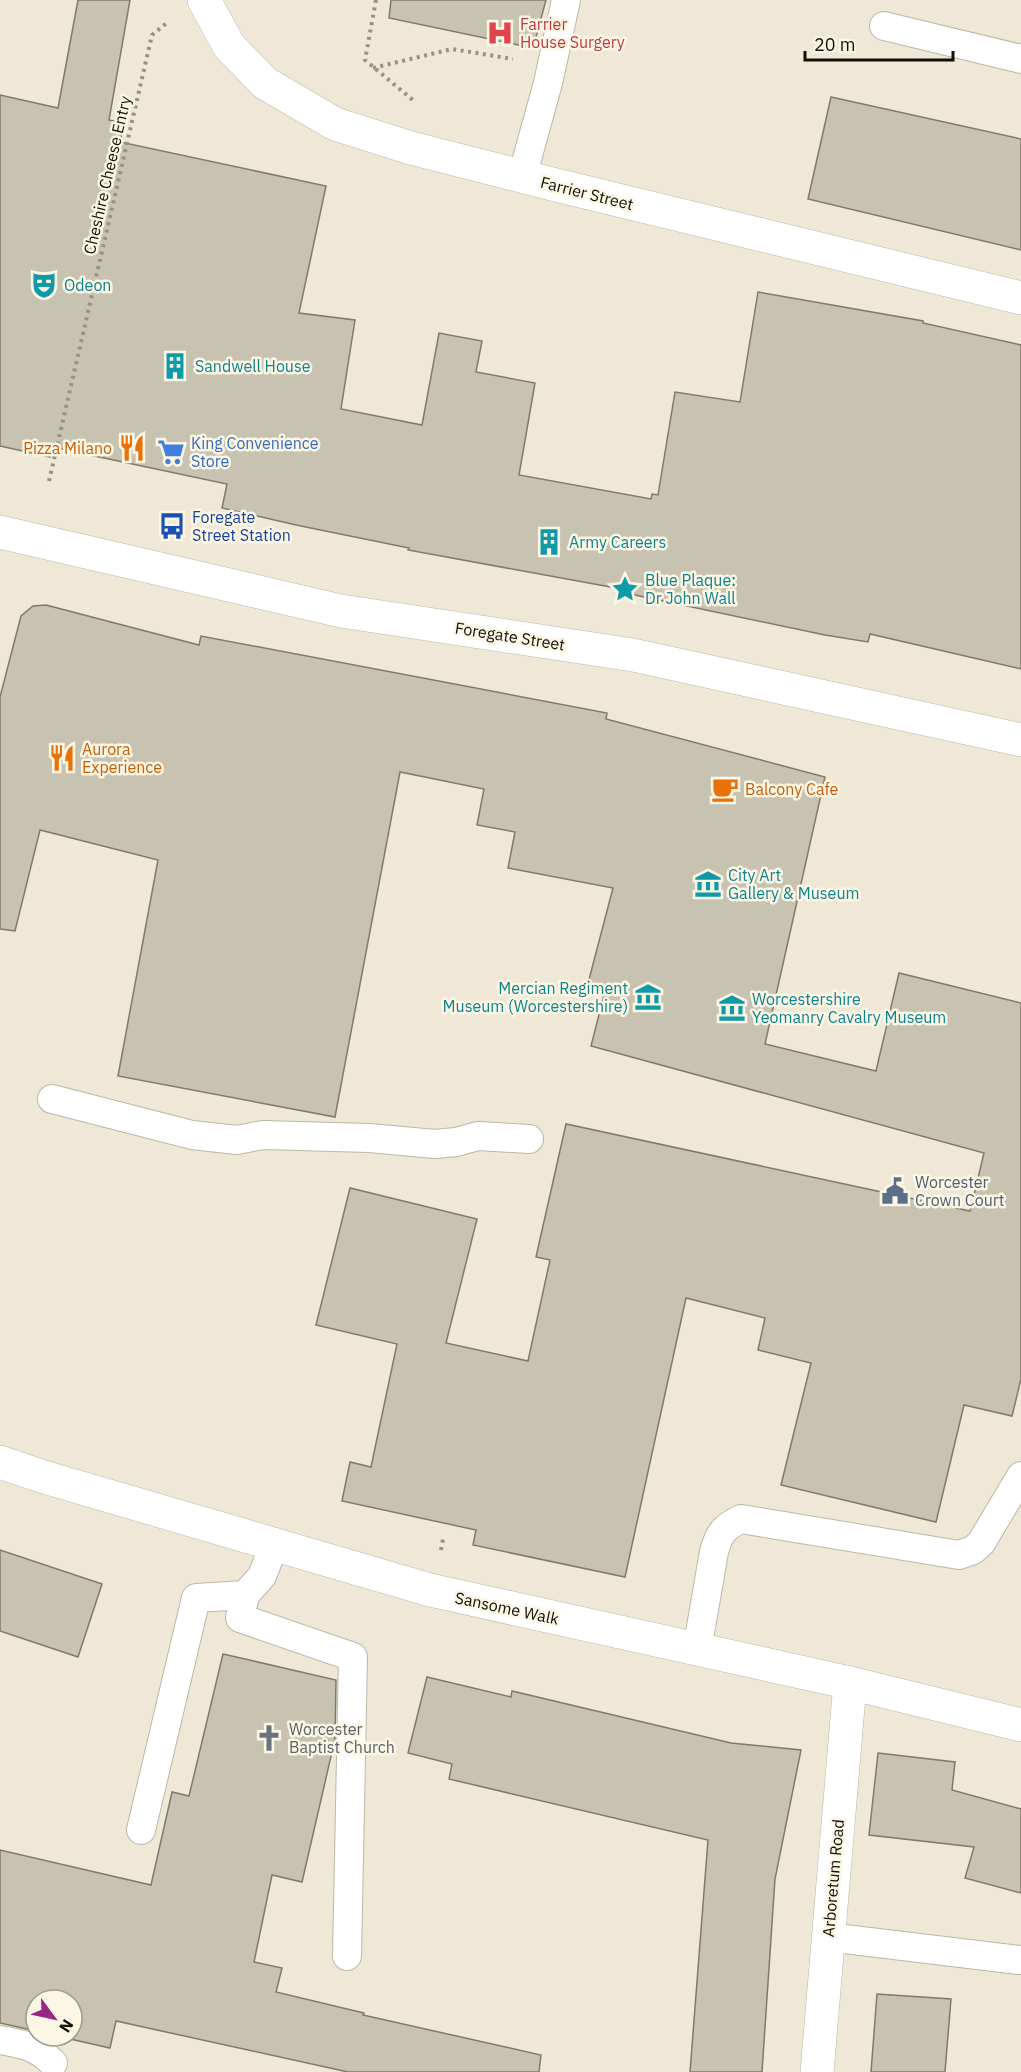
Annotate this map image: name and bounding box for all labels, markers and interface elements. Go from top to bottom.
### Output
place label: Farrier House Surgery [520,14,625,52]
hospital icon: Farrier House Surgery [485,18,515,48]
scale bar [805,24,954,62]
text: 20 m [814,33,856,56]
street label: Cheshire Cheese Entry [79,94,135,256]
street label: Farrier Street [539,172,635,214]
theatre icon: Odeon [29,270,59,300]
place label: Odeon [64,275,111,295]
building icon: Sandwell House [160,351,190,381]
place label: Sandwell House [195,356,311,376]
restaurant icon: Pizza Milano [117,433,147,463]
place label: King Convenience Store [191,433,319,471]
supermarket icon: King Convenience Store [156,437,186,467]
place label: Pizza Milano [23,438,112,458]
place label: Foregate Street Station [192,507,291,545]
bus stop icon: Foregate Street Station [157,511,187,541]
building icon: Army Careers [534,527,564,557]
place label: Army Careers [569,532,666,552]
place label: Blue Plaque: Dr John Wall [645,570,736,608]
place icon: Blue Plaque: Dr John Wall [610,574,640,604]
street label: Foregate Street [454,617,566,655]
place label: Aurora Experience [82,739,162,777]
restaurant icon: Aurora Experience [47,743,77,773]
cafe icon: Balcony Cafe [710,774,740,804]
place label: Balcony Cafe [745,779,839,799]
place label: City Art Gallery & Museum [728,865,859,903]
museum icon: City Art Gallery & Museum [693,869,723,899]
place label: Mercian Regiment Museum (Worcestershire) [443,978,628,1016]
museum icon: Mercian Regiment Museum (Worcestershire) [633,982,663,1012]
place label: Worcestershire Yeomanry Cavalry Museum [752,989,946,1027]
museum icon: Worcestershire Yeomanry Cavalry Museum [717,993,747,1023]
place label: Worcester Crown Court [915,1172,1004,1210]
public building icon: Worcester Crown Court [880,1176,910,1206]
street label: Sansome Walk [453,1587,561,1629]
place label: Worcester Baptist Church [289,1719,395,1757]
church icon: Worcester Baptist Church [254,1723,284,1753]
street label: Arboretum Road [818,1818,848,1938]
north arrow [24,1988,84,2048]
text: N [55,2016,78,2036]

